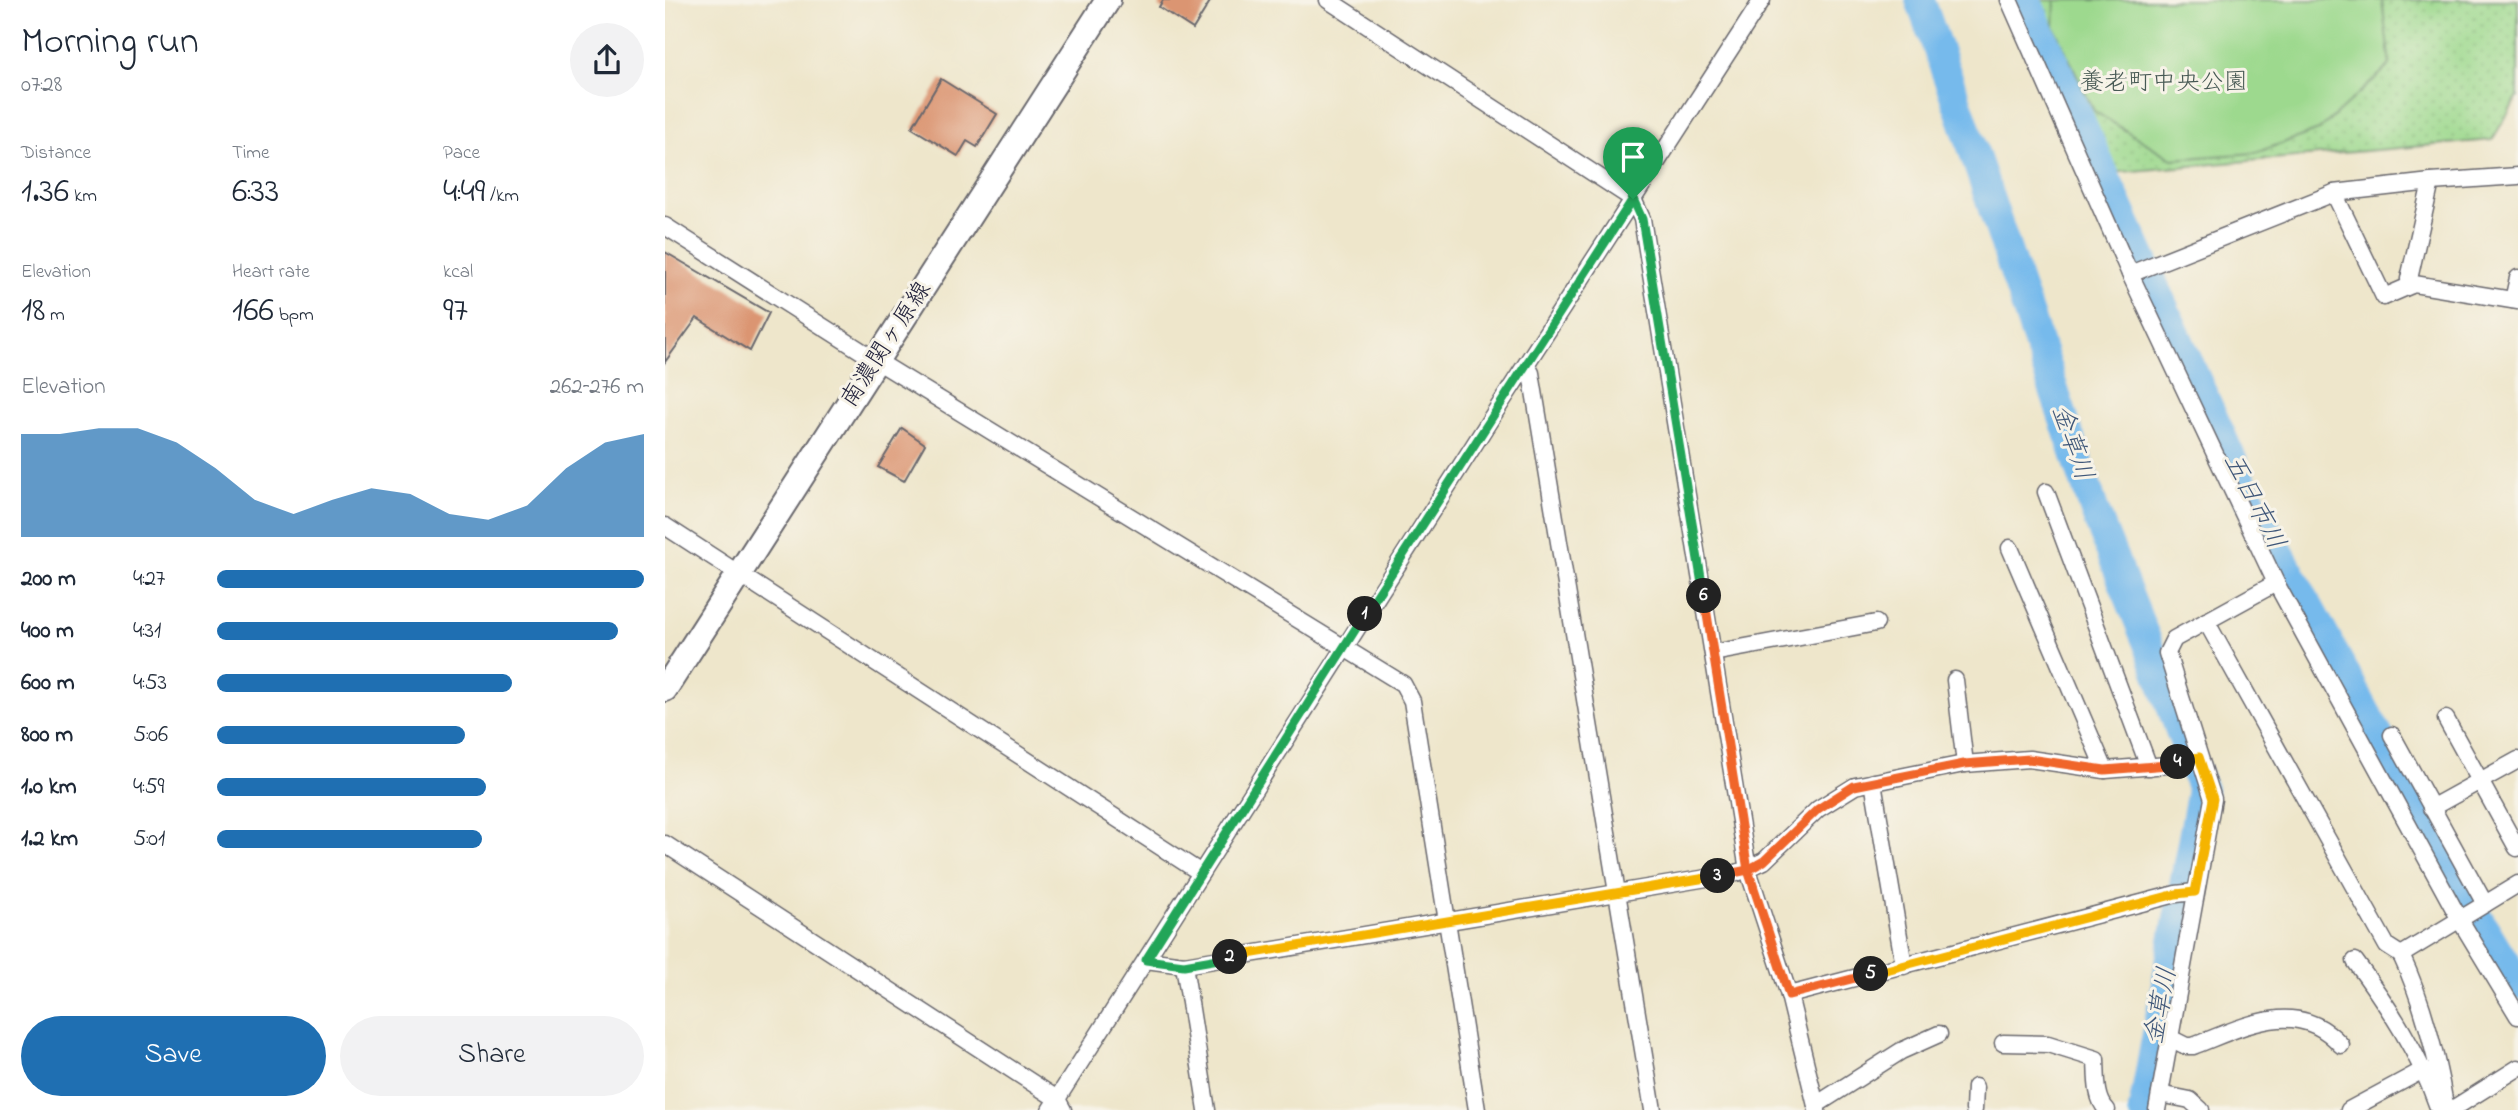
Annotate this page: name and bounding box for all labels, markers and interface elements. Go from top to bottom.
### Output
text: Morning run [21,15,199,71]
button: share [570,23,644,97]
park label: 養老町中央公園 [2080,66,2248,101]
text: 07:28 [21,69,62,102]
pin [1603,127,1663,199]
icon: arrive [1614,138,1652,176]
text: Distance [21,140,91,167]
text: Time [232,140,270,167]
text: Pace [443,140,480,167]
text: 1.36 [21,167,69,218]
text: 6:33 [232,167,279,218]
text: 4:49 [443,167,485,218]
text: km [69,183,97,210]
text: /km [485,183,519,210]
text: Elevation [21,259,91,286]
text: Heart rate [232,259,310,286]
text: kcal [443,259,473,286]
street label: 南濃関ヶ原線 [833,275,941,415]
text: 18 [21,286,45,337]
text: 166 [232,286,274,337]
text: 97 [443,286,468,337]
text: m [45,302,65,329]
text: bpm [274,302,314,329]
text: Elevation [21,371,106,404]
text: 262–276 m [550,371,644,404]
water label: 金草川 [2040,400,2102,486]
water label: 五日市川 [2212,447,2294,557]
text: 200 m [21,563,76,596]
text: 4:27 [133,563,165,596]
pin: 6 [1686,578,1721,614]
text: 6 [1699,582,1708,609]
pin: 1 [1347,596,1383,632]
text: 1 [1361,600,1368,627]
text: 400 m [21,615,74,648]
text: 4:31 [133,615,161,648]
text: 600 m [21,667,75,700]
text: 4:53 [133,667,167,700]
text: 800 m [21,719,73,752]
text: 5:06 [133,719,168,752]
pin: 4 [2161,744,2195,780]
text: 4 [2174,748,2181,775]
text: 1.0 km [21,771,77,804]
text: 4:59 [133,771,165,804]
text: 1.2 km [21,823,78,856]
text: 5:01 [133,823,165,856]
pin: 3 [1701,858,1735,894]
text: 3 [1714,862,1721,889]
pin: 2 [1213,940,1247,974]
text: 2 [1225,943,1234,970]
pin: 5 [1853,956,1889,992]
text: 5 [1865,960,1876,987]
water label: 金草川 [2136,964,2188,1048]
button: Save [21,1016,326,1096]
button: Share [340,1016,644,1096]

